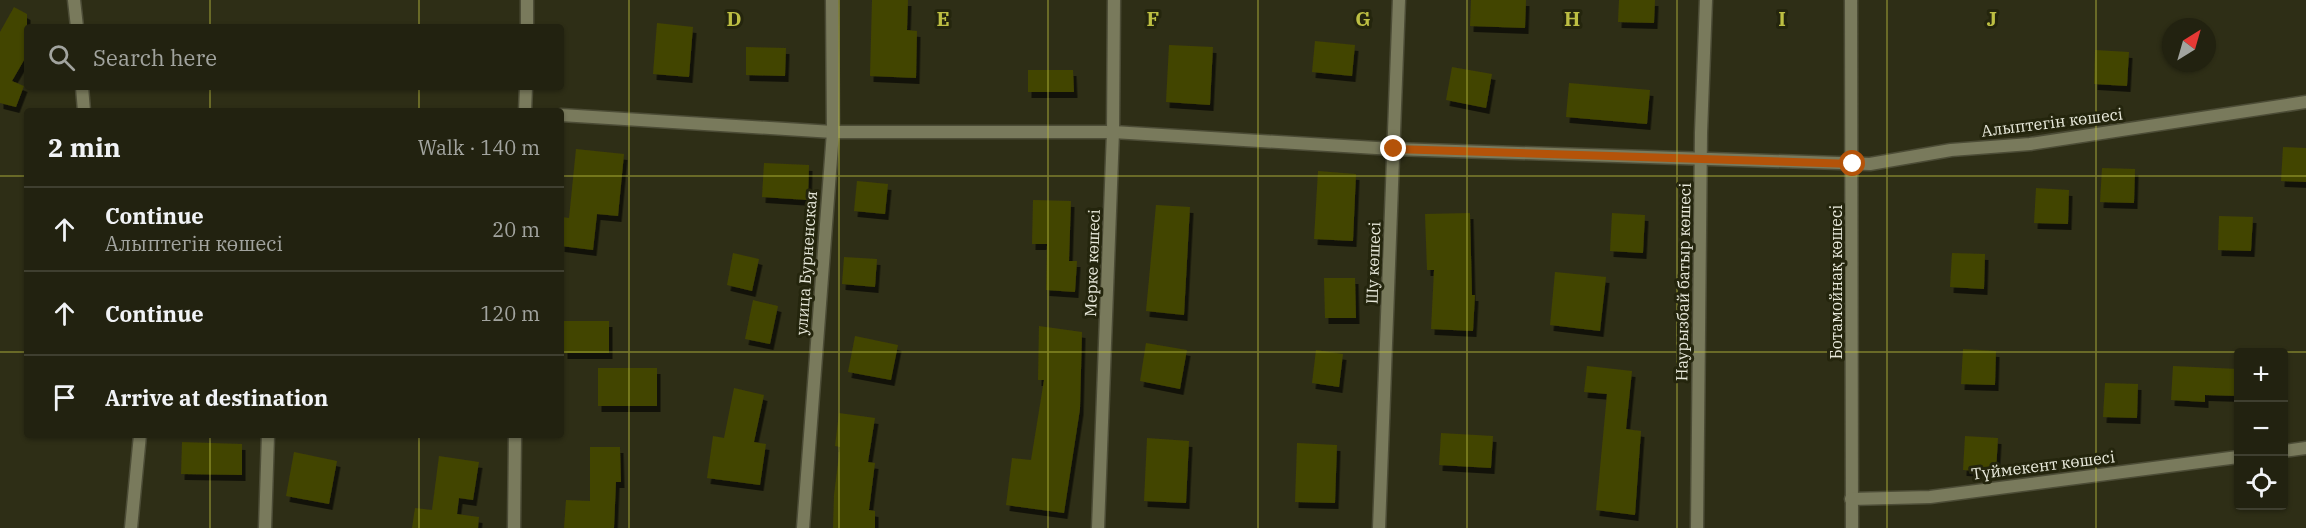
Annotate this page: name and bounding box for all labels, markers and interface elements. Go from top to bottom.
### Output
text: D [726,5,742,32]
text: E [936,5,950,32]
text: F [1147,5,1159,32]
text: G [1355,5,1371,32]
text: H [1564,5,1580,32]
text: I [1778,5,1786,32]
text: J [1987,5,1997,32]
north arrow [2162,18,2216,72]
search box [24,24,564,90]
icon: search [45,41,78,74]
text: Search here [93,43,217,72]
street label: Алыптегін көшесі [1980,103,2124,141]
text: 2 min [48,130,121,164]
text: Walk · 140 m [418,134,540,161]
route end [1380,135,1406,161]
route start [1839,150,1865,176]
street label: Наурызбай батыр көшесі [1671,183,1695,381]
street label: улица Бурненская [791,190,821,336]
text: Continue [105,201,204,230]
street label: Ботамойнақ көшесі [1826,205,1846,359]
street label: Мерке көшесі [1080,209,1104,317]
icon: ahead [48,213,81,246]
text: 20 m [492,216,540,243]
street label: Шу көшесі [1362,221,1384,305]
text: Алыптегін көшесі [105,230,283,257]
icon: ahead [48,297,81,330]
text: Continue [105,299,204,328]
text: 120 m [480,300,540,327]
map controls [2234,348,2288,510]
button: + [2234,348,2288,402]
icon: arrive [48,381,81,414]
text: Arrive at destination [105,383,328,412]
button: − [2234,402,2288,456]
street label: Түймекент көшесі [1970,446,2116,484]
button: locate [2234,456,2288,510]

